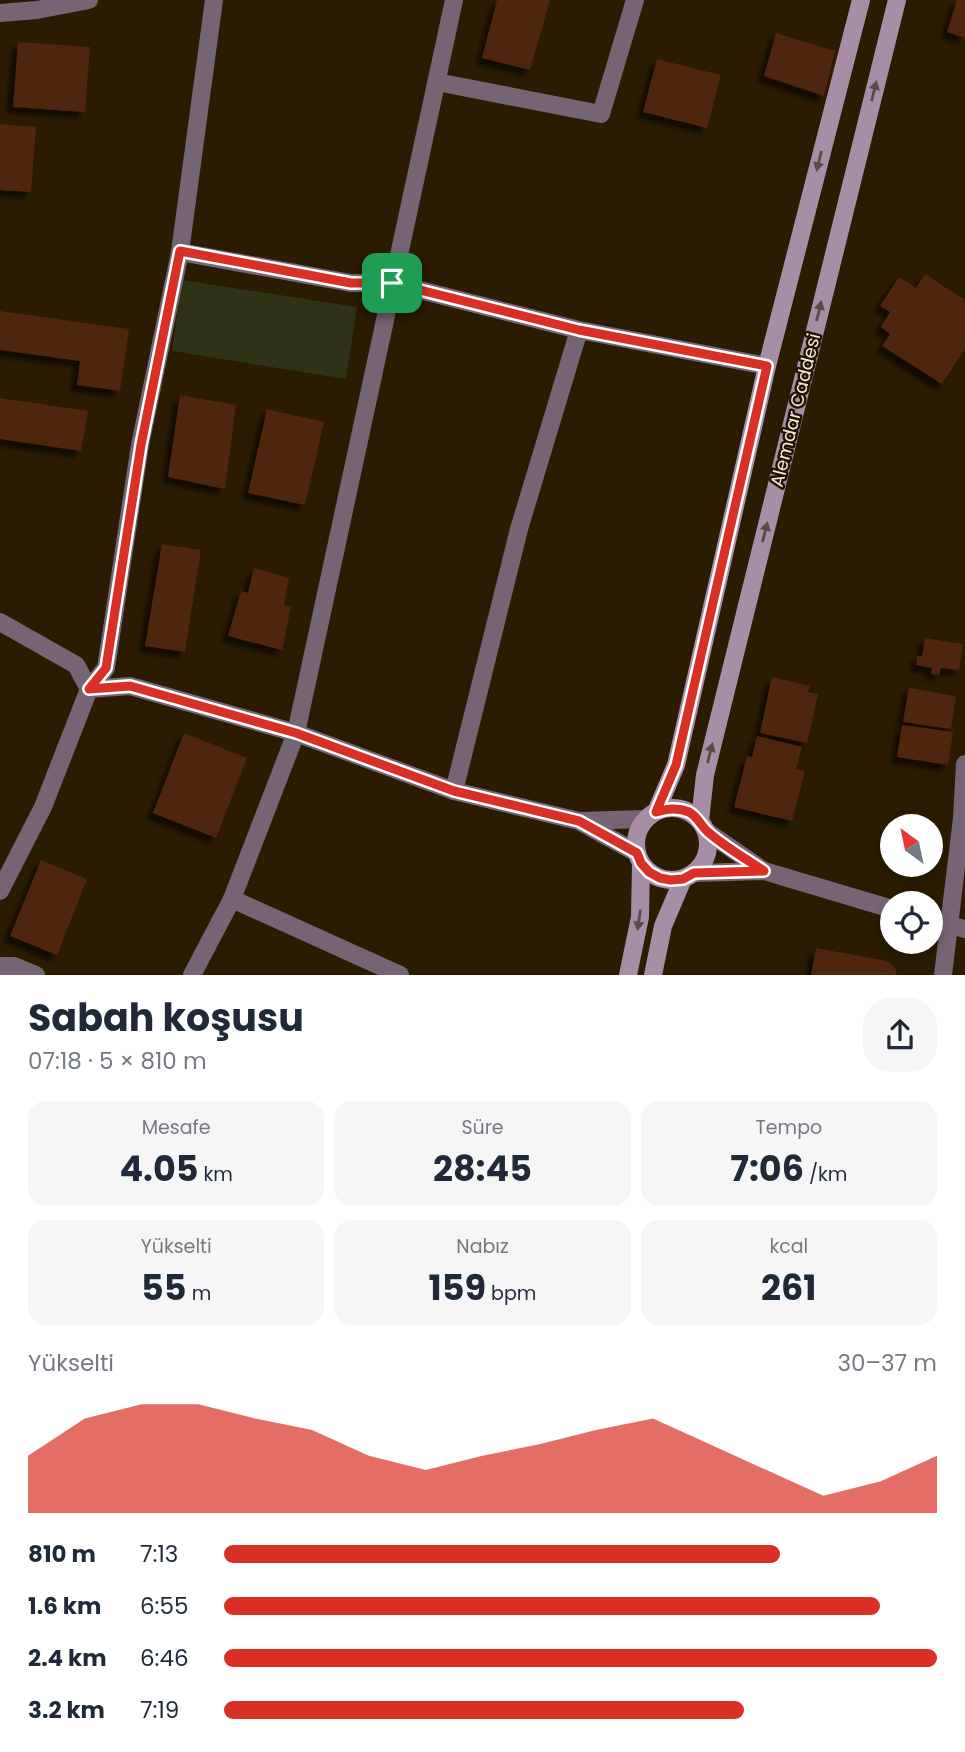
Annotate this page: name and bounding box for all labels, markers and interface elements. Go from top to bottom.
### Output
one-way arrow [869,79,880,101]
one-way arrow [813,150,824,172]
pin [362,253,422,313]
icon: arrive [373,264,411,302]
one-way arrow [814,300,825,322]
street label: Alemdar Caddesi [764,331,826,489]
one-way arrow [759,521,770,543]
one-way arrow [705,742,716,764]
north arrow [880,814,943,877]
map controls [880,814,943,954]
button: locate [880,891,943,954]
one-way arrow [633,909,644,931]
text: Sabah koşusu [28,991,304,1044]
button: share [863,998,937,1072]
text: 07:18 · 5 × 810 m [28,1045,207,1077]
text: Mesafe [142,1114,211,1141]
text: Süre [461,1114,504,1141]
text: Tempo [756,1114,822,1141]
text: 4.05 [119,1144,199,1193]
text: 28:45 [433,1144,532,1193]
text: 7:06 [730,1144,804,1193]
text: km [199,1161,233,1188]
text: /km [804,1161,847,1188]
text: Yükselti [141,1233,212,1260]
text: Nabız [456,1233,509,1260]
text: kcal [769,1233,808,1260]
text: 55 [141,1263,187,1312]
text: 159 [429,1263,486,1312]
text: 261 [761,1263,817,1312]
text: m [187,1280,211,1307]
text: bpm [486,1280,536,1307]
text: Yükselti [28,1347,114,1379]
text: 30–37 m [838,1347,937,1379]
text: 810 m [28,1538,96,1570]
text: 7:13 [140,1538,178,1570]
text: 1.6 km [28,1590,101,1622]
text: 6:55 [140,1590,188,1622]
text: 2.4 km [28,1642,107,1674]
text: 6:46 [140,1642,189,1674]
text: 3.2 km [28,1694,105,1726]
text: 7:19 [140,1694,179,1726]

